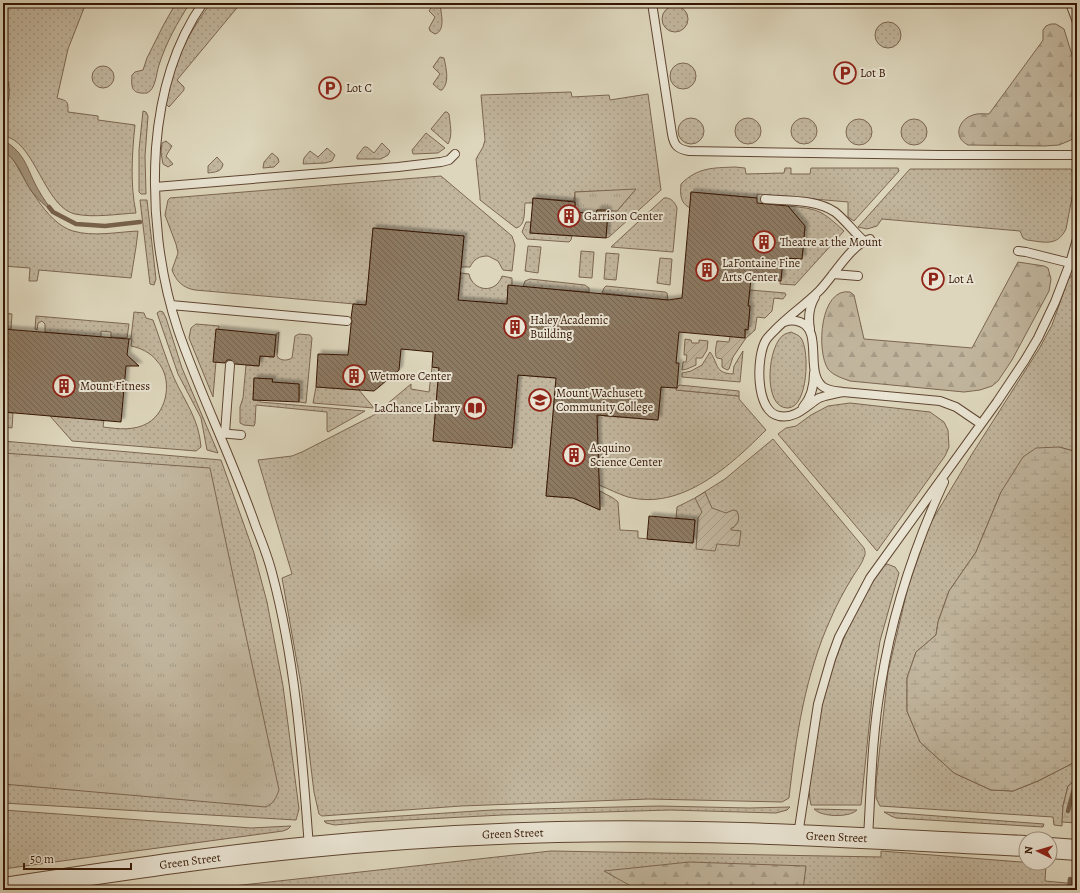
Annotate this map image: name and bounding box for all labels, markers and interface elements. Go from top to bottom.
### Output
parking icon: Lot B [832,60,858,86]
place label: Lot B [860,65,886,81]
parking icon: Lot C [317,75,343,101]
place label: Lot C [346,80,372,96]
building icon: Garrison Center [556,203,582,229]
place label: Garrison Center [584,208,663,224]
building icon: Theatre at the Mount [751,229,777,255]
place label: Theatre at the Mount [780,234,882,250]
place label: LaFontaine Fine Arts Center [721,255,800,285]
building icon: LaFontaine Fine Arts Center [694,257,720,283]
parking icon: Lot A [920,266,946,292]
place label: Lot A [948,271,974,287]
place label: Haley Academic Building [530,312,608,342]
building icon: Haley Academic Building [502,314,528,340]
building icon: Wetmore Center [341,363,367,389]
place label: Wetmore Center [369,368,451,384]
building icon: Mount Fitness [51,373,77,399]
place label: Mount Fitness [80,378,150,394]
place label: Mount Wachusett Community College [556,385,653,415]
school or university icon: Mount Wachusett Community College [527,387,553,413]
library icon: LaChance Library [462,395,488,421]
place label: LaChance Library [374,400,461,416]
place label: Asquino Science Center [589,440,663,470]
building icon: Asquino Science Center [561,442,587,468]
street label: Green Street [482,824,544,843]
street label: Green Street [806,827,868,846]
north arrow [1018,831,1058,871]
scale bar [24,845,131,871]
text: N [1021,846,1036,855]
street label: Green Street [158,849,222,873]
text: 50 m [30,851,54,867]

